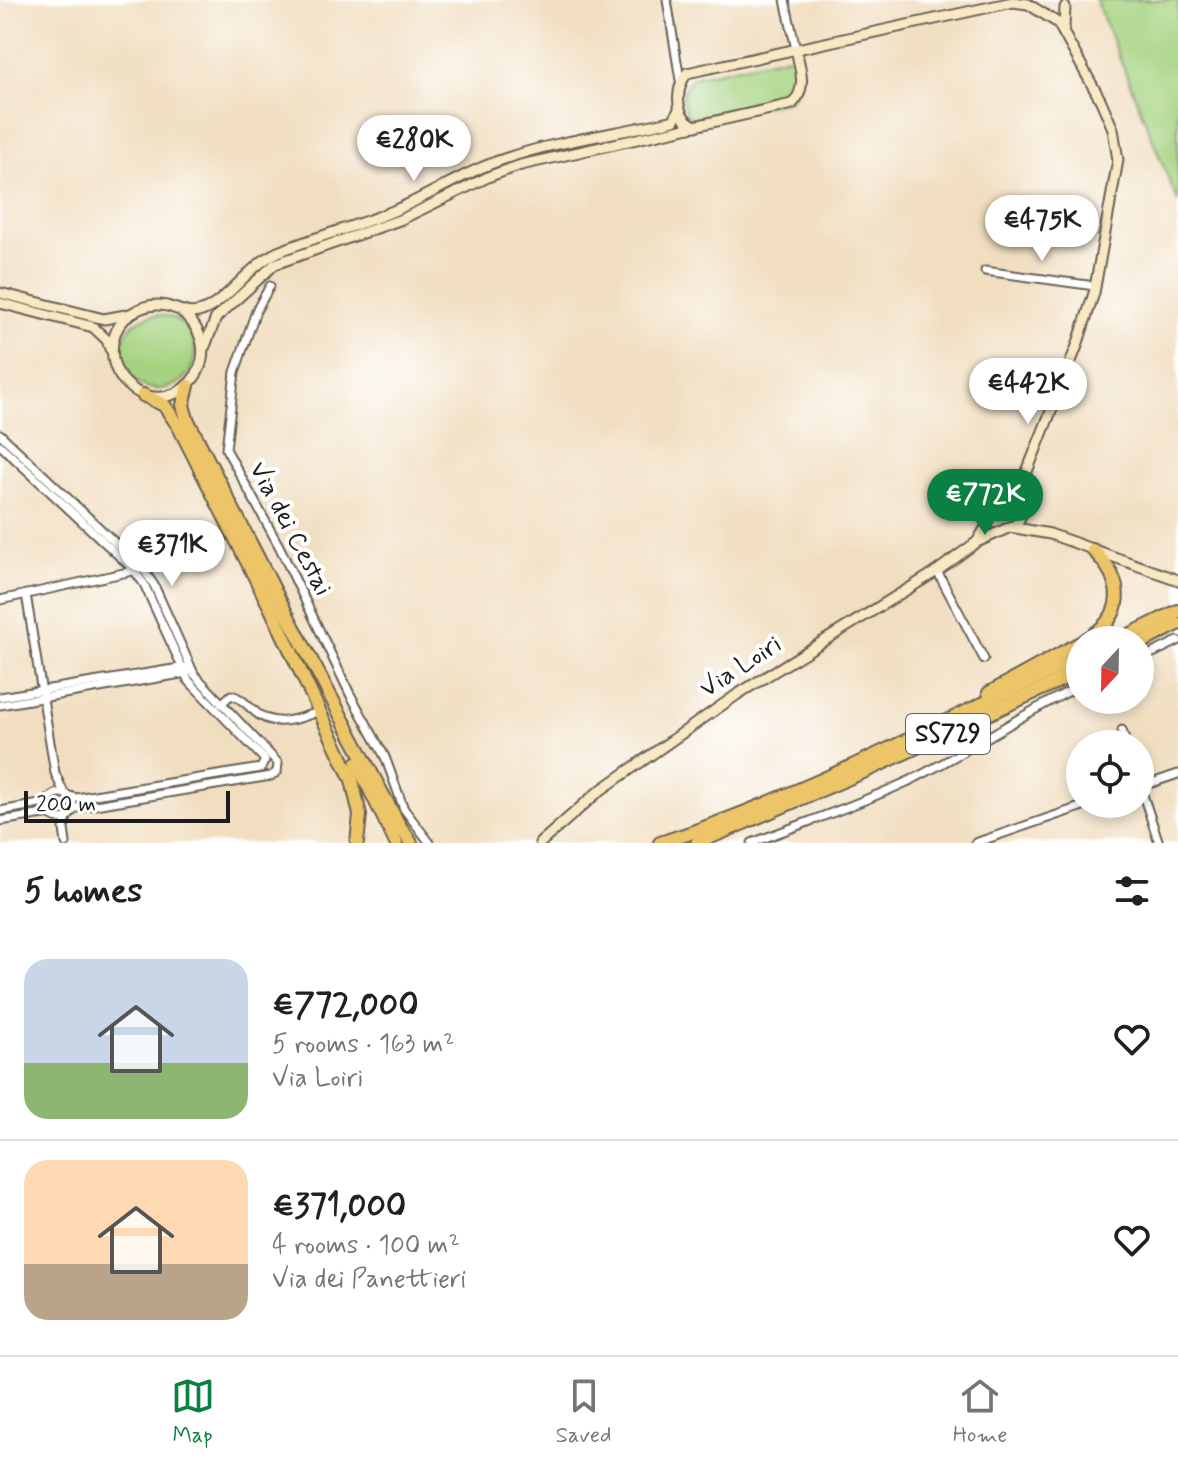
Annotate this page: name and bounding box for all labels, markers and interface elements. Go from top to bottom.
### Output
pin: €280K [358,115,470,183]
text: €280K [375,124,453,158]
pin: €475K [986,195,1098,263]
text: €475K [1003,204,1081,238]
pin: €442K [972,358,1084,426]
text: €442K [987,367,1069,401]
street label: Via dei Cestai [240,456,340,602]
pin: €772K [929,469,1041,537]
text: €772K [945,478,1025,512]
pin: €371K [116,520,228,588]
text: €371K [137,529,207,563]
north arrow [1066,626,1154,714]
map controls [1066,626,1154,818]
street label: Via Loiri [693,628,789,706]
road number: SS729 [906,714,990,754]
button: locate [1066,730,1154,818]
scale bar [24,787,230,823]
text: 200 m [36,791,96,819]
text: 5 homes [24,869,142,914]
icon: filters [1110,869,1154,913]
text: €772,000 [272,983,419,1028]
icon: home [88,991,184,1087]
icon: heart [1110,1017,1154,1061]
text: 5 rooms · 163 m² [272,1028,455,1062]
text: Via Loiri [272,1062,363,1096]
text: €371,000 [272,1184,406,1229]
icon: home [88,1192,184,1288]
icon: heart [1110,1218,1154,1262]
text: 4 rooms · 100 m² [272,1229,460,1263]
text: Via dei Panettieri [272,1263,466,1297]
tab: Map [171,1374,215,1450]
tab: Saved [556,1374,611,1450]
tab: Home [953,1374,1007,1450]

